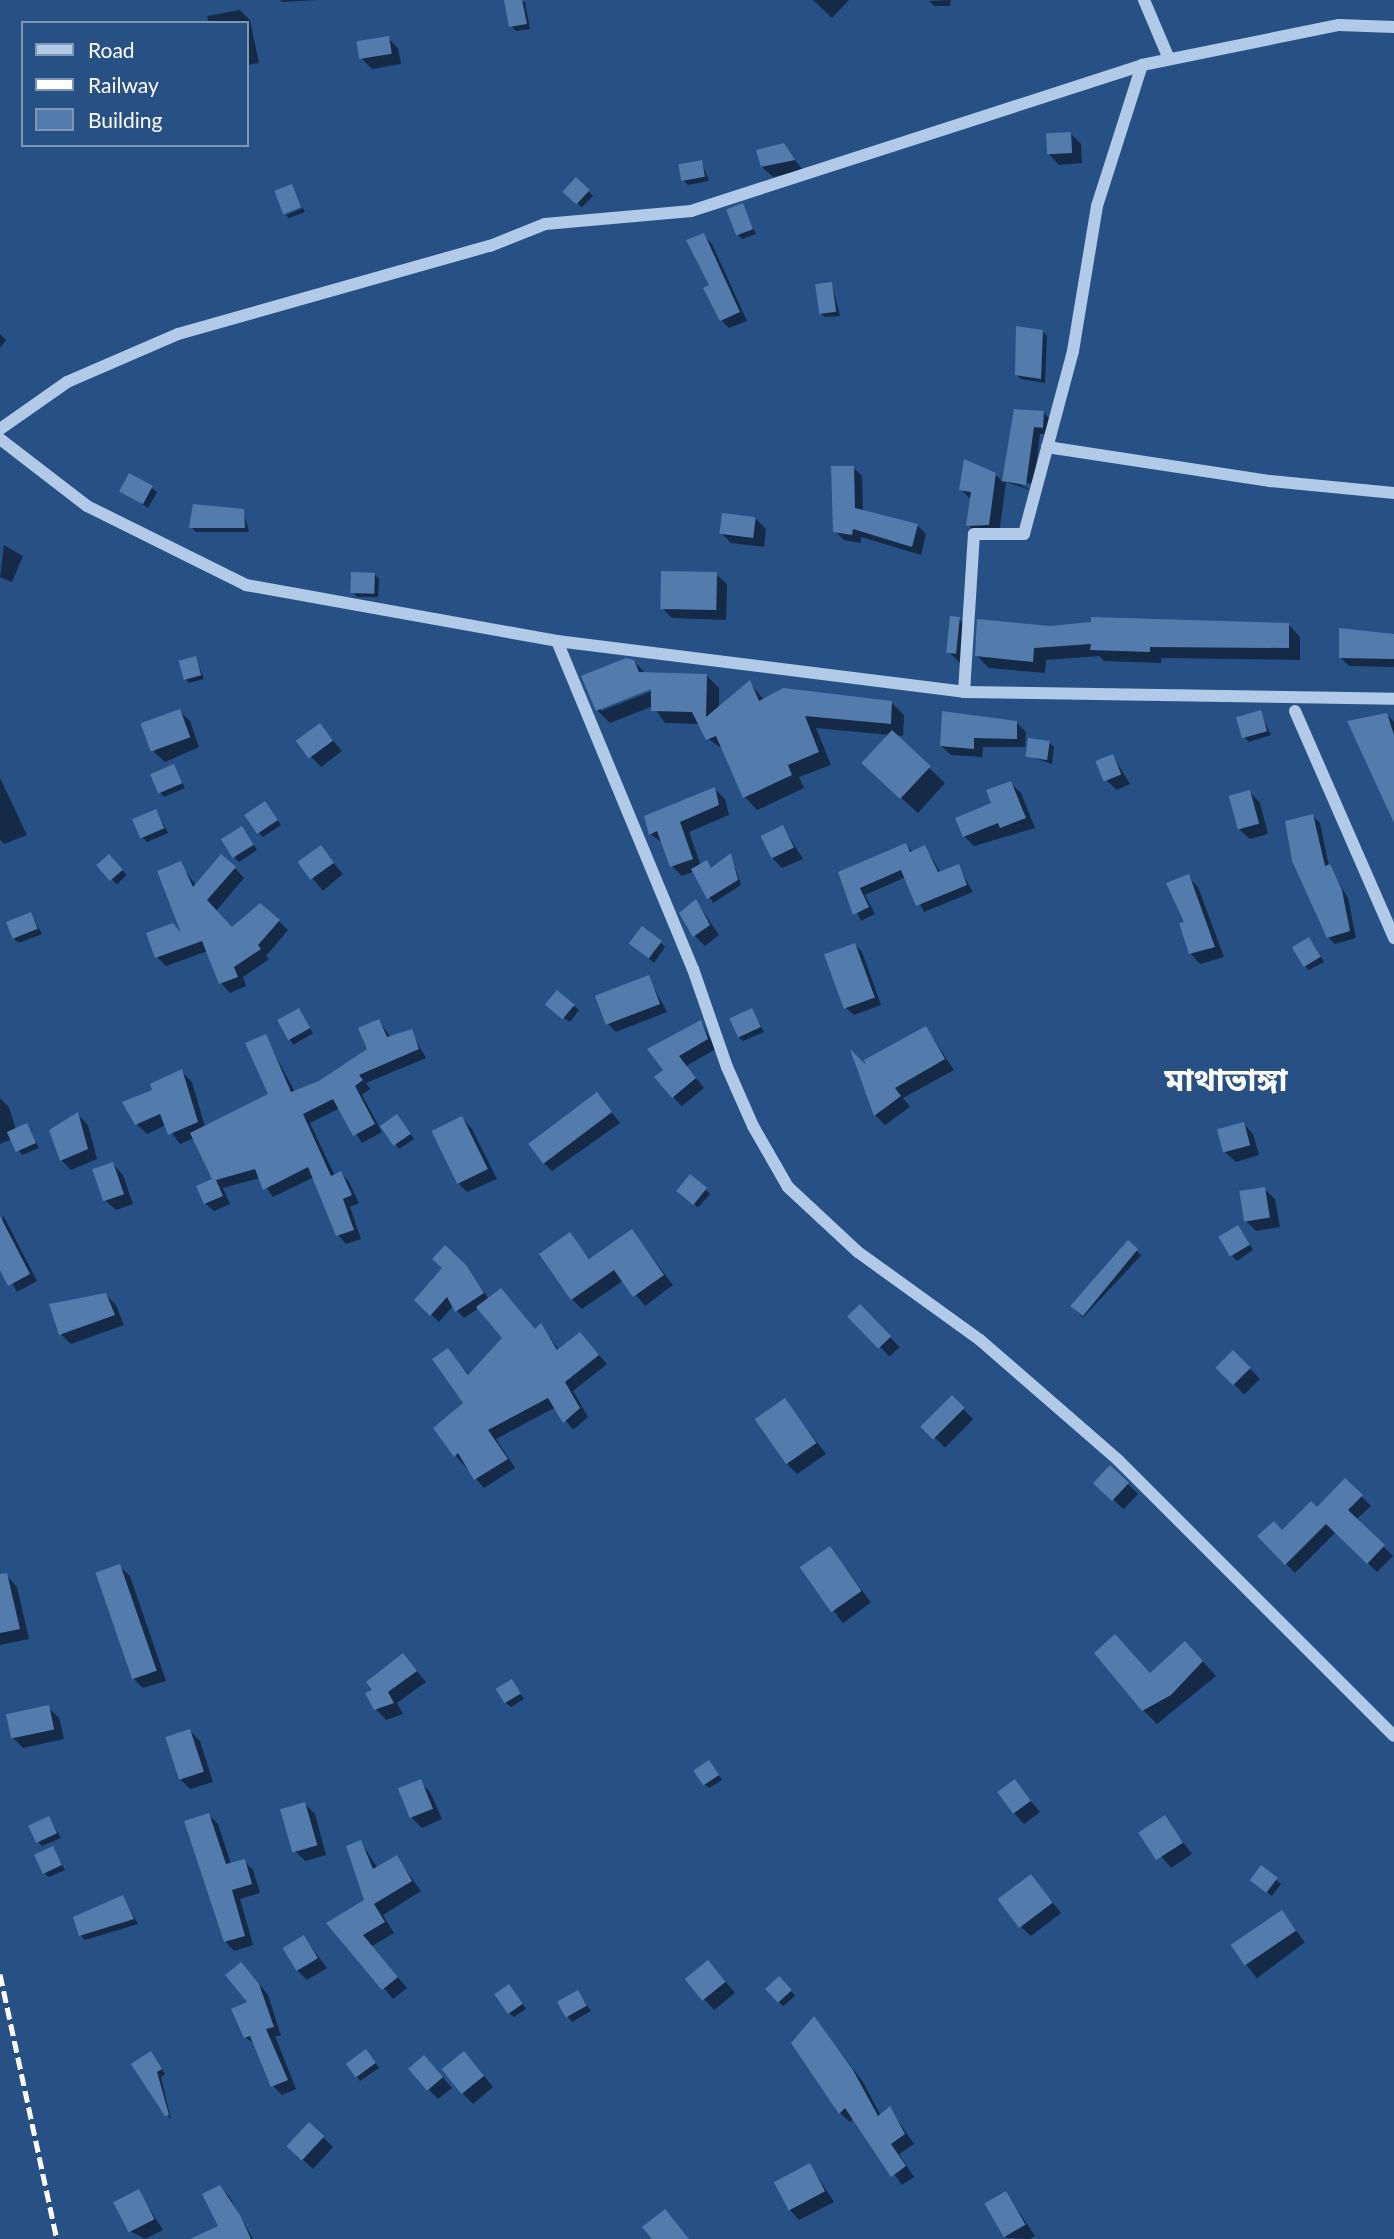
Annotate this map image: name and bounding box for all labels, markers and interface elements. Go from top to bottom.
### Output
legend [21,21,248,147]
text: Road [88,37,135,62]
text: Railway [88,72,159,97]
text: Building [88,107,163,132]
district label: মাথাভাঙ্গা [1164,1060,1288,1098]

